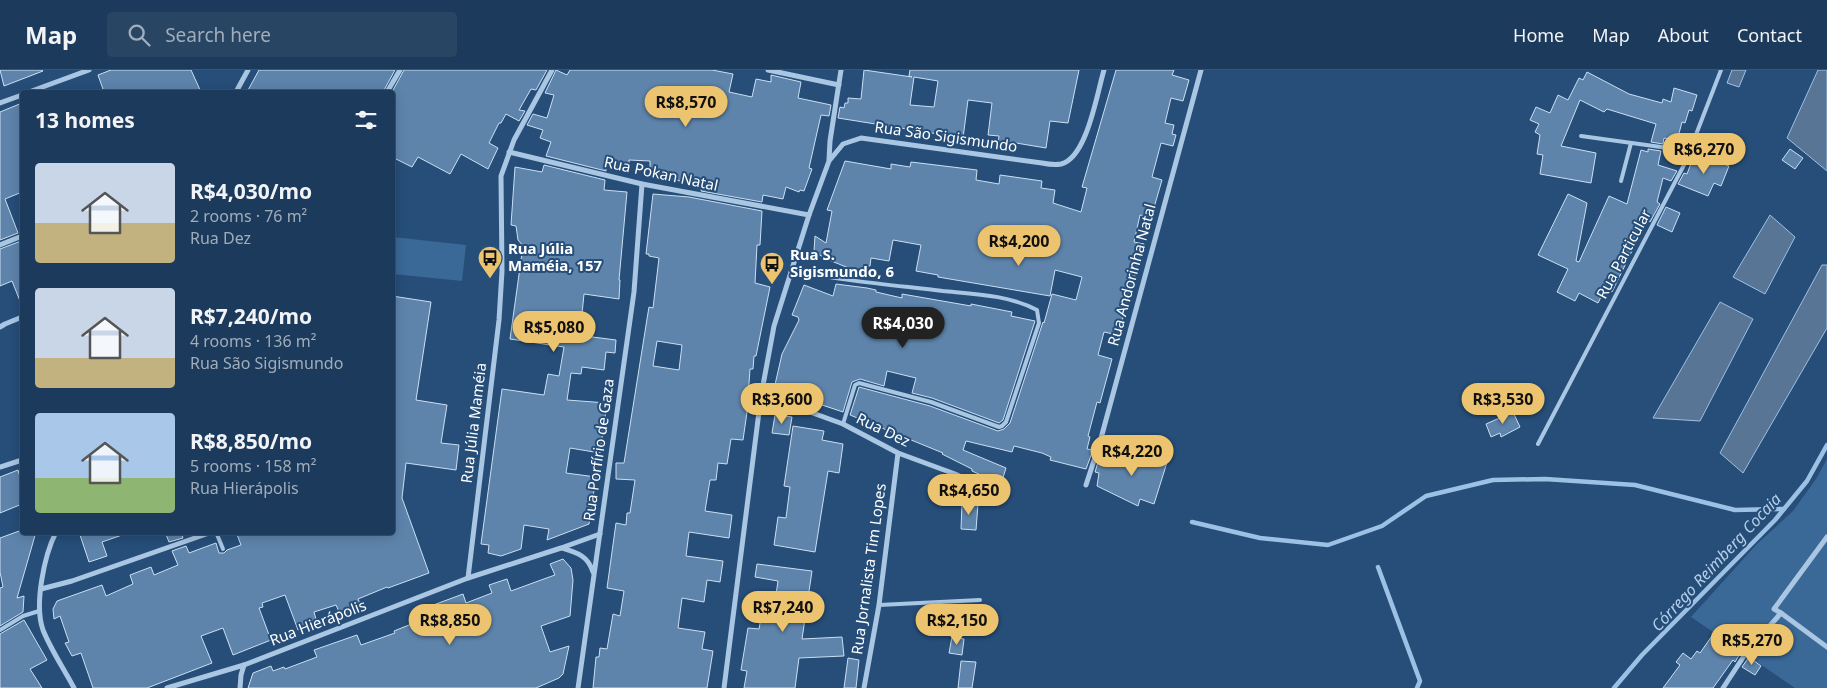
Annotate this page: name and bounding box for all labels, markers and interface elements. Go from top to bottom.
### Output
search box [107,12,457,57]
text: Map [25,18,77,51]
icon: search [125,21,153,49]
text: Search here [165,22,271,48]
text: Home [1513,23,1564,47]
text: Map [1592,23,1630,47]
text: About [1658,23,1709,47]
text: Contact [1737,23,1802,47]
pin: R$8,570 [640,85,732,128]
text: R$8,570 [656,91,716,113]
text: 13 homes [35,106,135,134]
icon: filters [352,106,380,134]
street label: Rua São Sigismundo [874,116,1019,156]
pin: R$6,270 [1658,132,1750,175]
text: R$6,270 [1674,138,1734,160]
street label: Rua Pokan Natal [602,151,720,195]
text: R$4,030/mo [190,177,312,205]
icon: home [75,183,135,243]
street label: Rua Andorinha Natal [1102,201,1160,348]
text: 2 rooms · 76 m² [190,205,307,227]
street label: Rua Particular [1591,205,1655,302]
pin: R$4,200 [973,224,1065,267]
text: Rua Dez [190,227,251,249]
text: R$4,200 [989,230,1049,252]
place label: Rua Júlia Maméia, 157 [508,238,603,275]
place label: Rua S. Sigismundo, 6 [790,244,894,281]
bus stop icon: Rua Júlia Maméia, 157 [477,245,503,279]
bus stop icon: Rua S. Sigismundo, 6 [759,251,785,285]
text: R$7,240/mo [190,302,312,330]
pin: R$4,030 [857,306,949,349]
icon: home [75,308,135,368]
pin: R$5,080 [508,310,600,353]
text: R$4,030 [873,312,933,334]
text: R$5,080 [524,316,584,338]
text: 4 rooms · 136 m² [190,330,316,352]
text: Rua São Sigismundo [190,352,343,374]
street label: Rua Júlia Maméia [456,362,490,484]
street label: Rua Porfírio de Gaza [578,377,618,522]
pin: R$3,600 [736,382,828,425]
pin: R$3,530 [1457,382,1549,425]
text: R$3,600 [752,388,812,410]
text: R$3,530 [1473,388,1533,410]
street label: Rua Dez [853,408,914,451]
text: R$8,850/mo [190,427,312,455]
icon: home [75,433,135,493]
pin: R$4,220 [1086,434,1178,477]
text: R$4,220 [1102,440,1162,462]
text: 5 rooms · 158 m² [190,455,316,477]
pin: R$4,650 [923,474,1015,516]
text: Rua Hierápolis [190,477,299,499]
text: R$4,650 [939,479,999,501]
street label: Rua Jornalista Tim Lopes [846,482,890,656]
water label: Córrego Reimberg Cocaia [1646,488,1786,636]
pin: R$7,240 [737,590,829,633]
street label: Rua Hierápolis [266,594,369,650]
text: R$7,240 [753,596,813,618]
pin: R$8,850 [404,604,496,646]
pin: R$2,150 [911,604,1003,646]
text: R$8,850 [420,609,480,631]
text: R$2,150 [927,609,987,631]
pin: R$5,270 [1706,624,1798,666]
text: R$5,270 [1722,629,1782,651]

